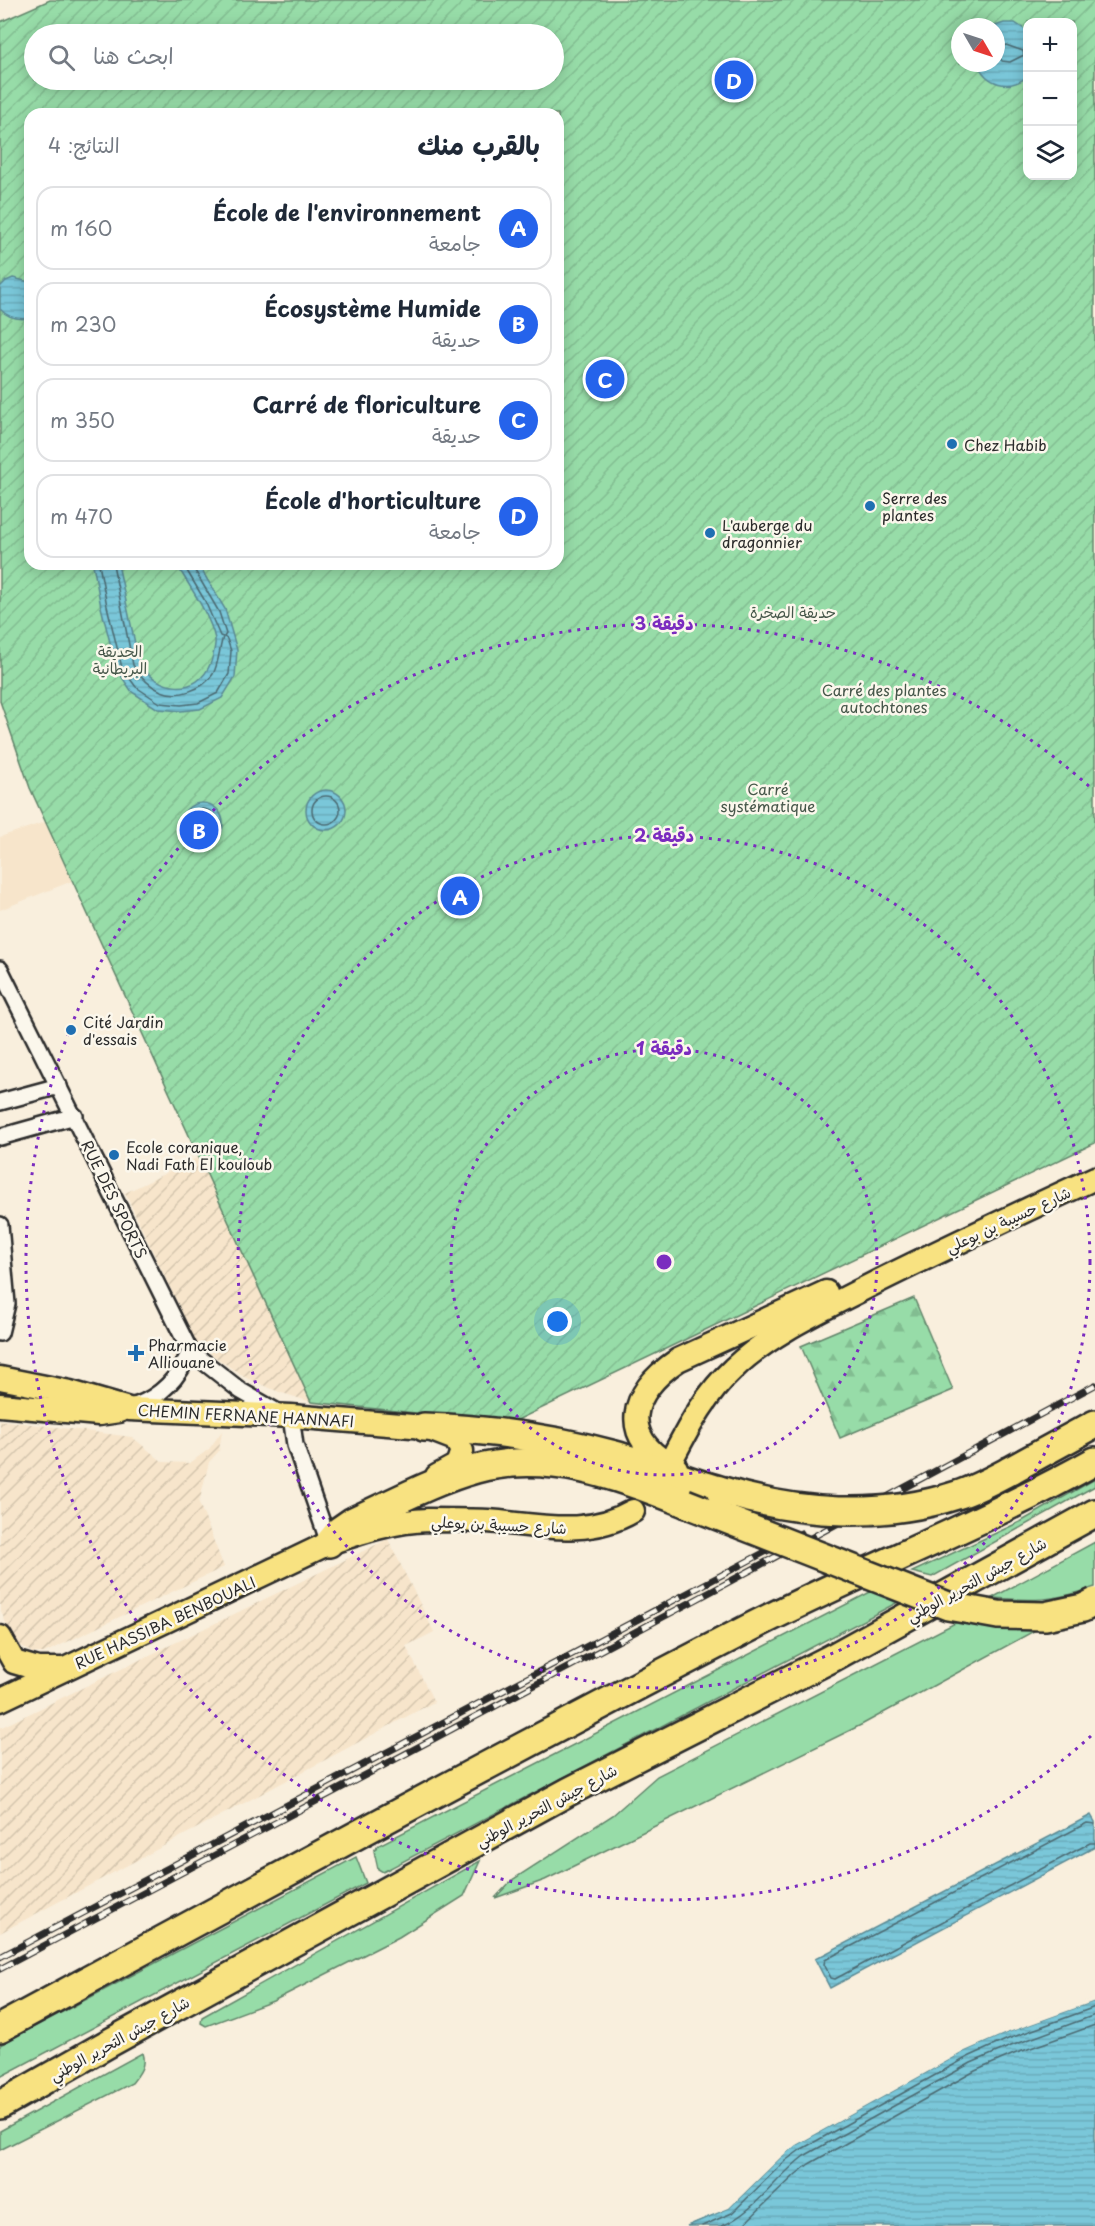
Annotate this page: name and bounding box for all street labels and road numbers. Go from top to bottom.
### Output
street label: RUE DES SPORTS [76,1136,154,1262]
street label: شارع حسيبة بن بوعلي [942,1180,1076,1261]
street label: CHEMIN FERNANE HANNAFI [137,1398,355,1432]
street label: شارع حسيبة بن بوعلي [431,1509,567,1542]
street label: شارع جيش التحرير الوطني [902,1531,1052,1630]
street label: RUE HASSIBA BENBOUALI [71,1570,259,1674]
street label: شارع جيش التحرير الوطني [471,1758,622,1855]
street label: شارع جيش التحرير الوطني [45,1990,195,2089]

